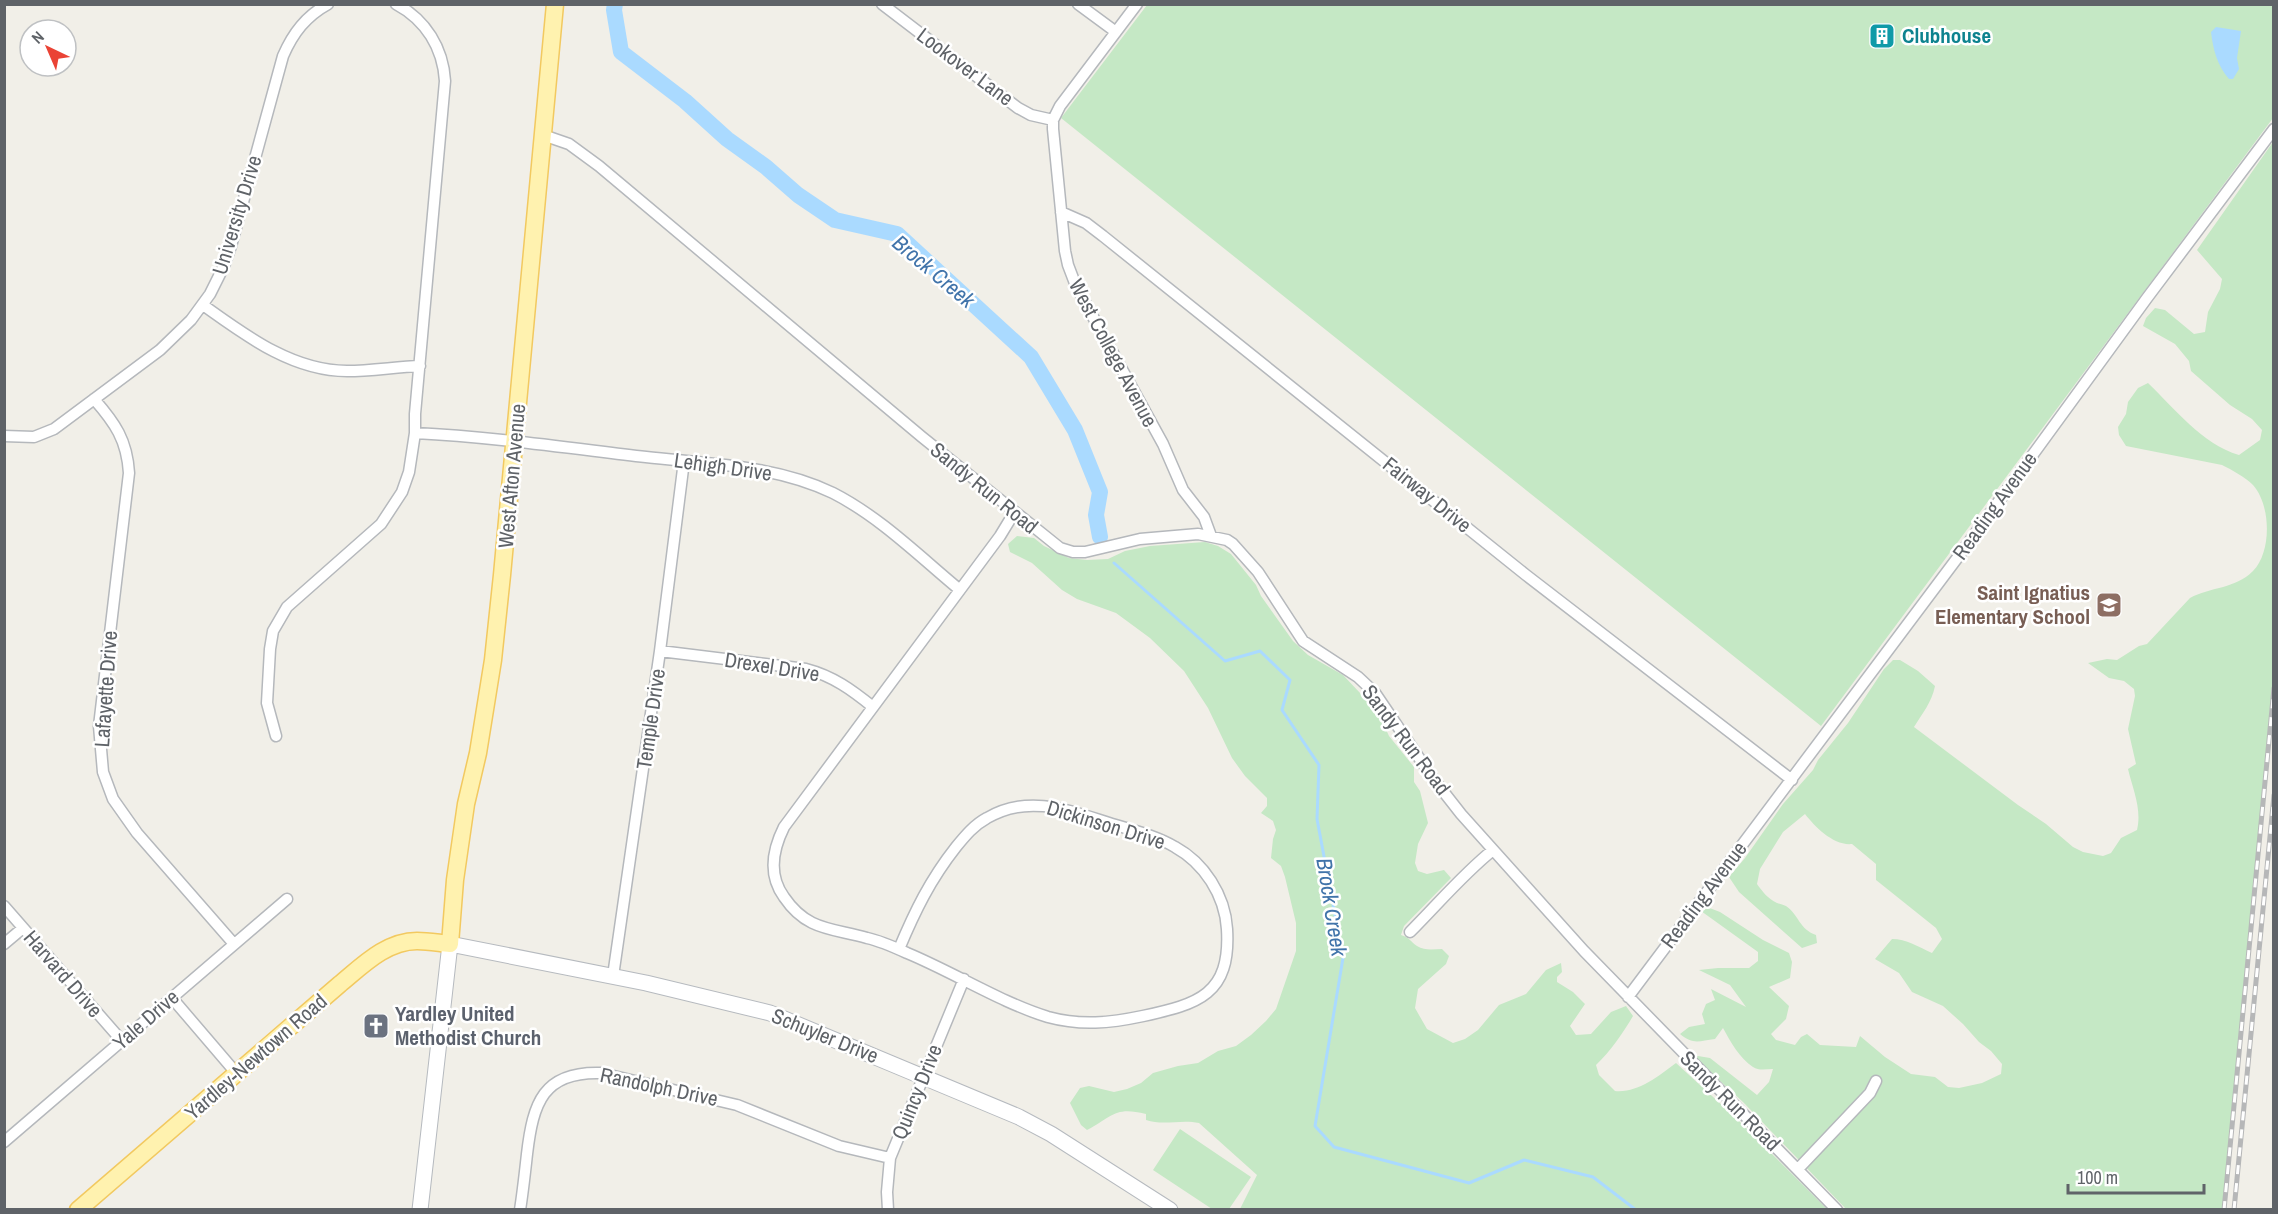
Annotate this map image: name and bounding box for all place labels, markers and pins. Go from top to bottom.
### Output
building icon: Clubhouse [1867,21,1897,51]
place label: Clubhouse [1902,21,1991,50]
place label: Saint Ignatius Elementary School [1935,578,2090,631]
school or university icon: Saint Ignatius Elementary School [2094,590,2124,620]
place label: Yardley United Methodist Church [395,999,541,1052]
church icon: Yardley United Methodist Church [361,1011,391,1041]

